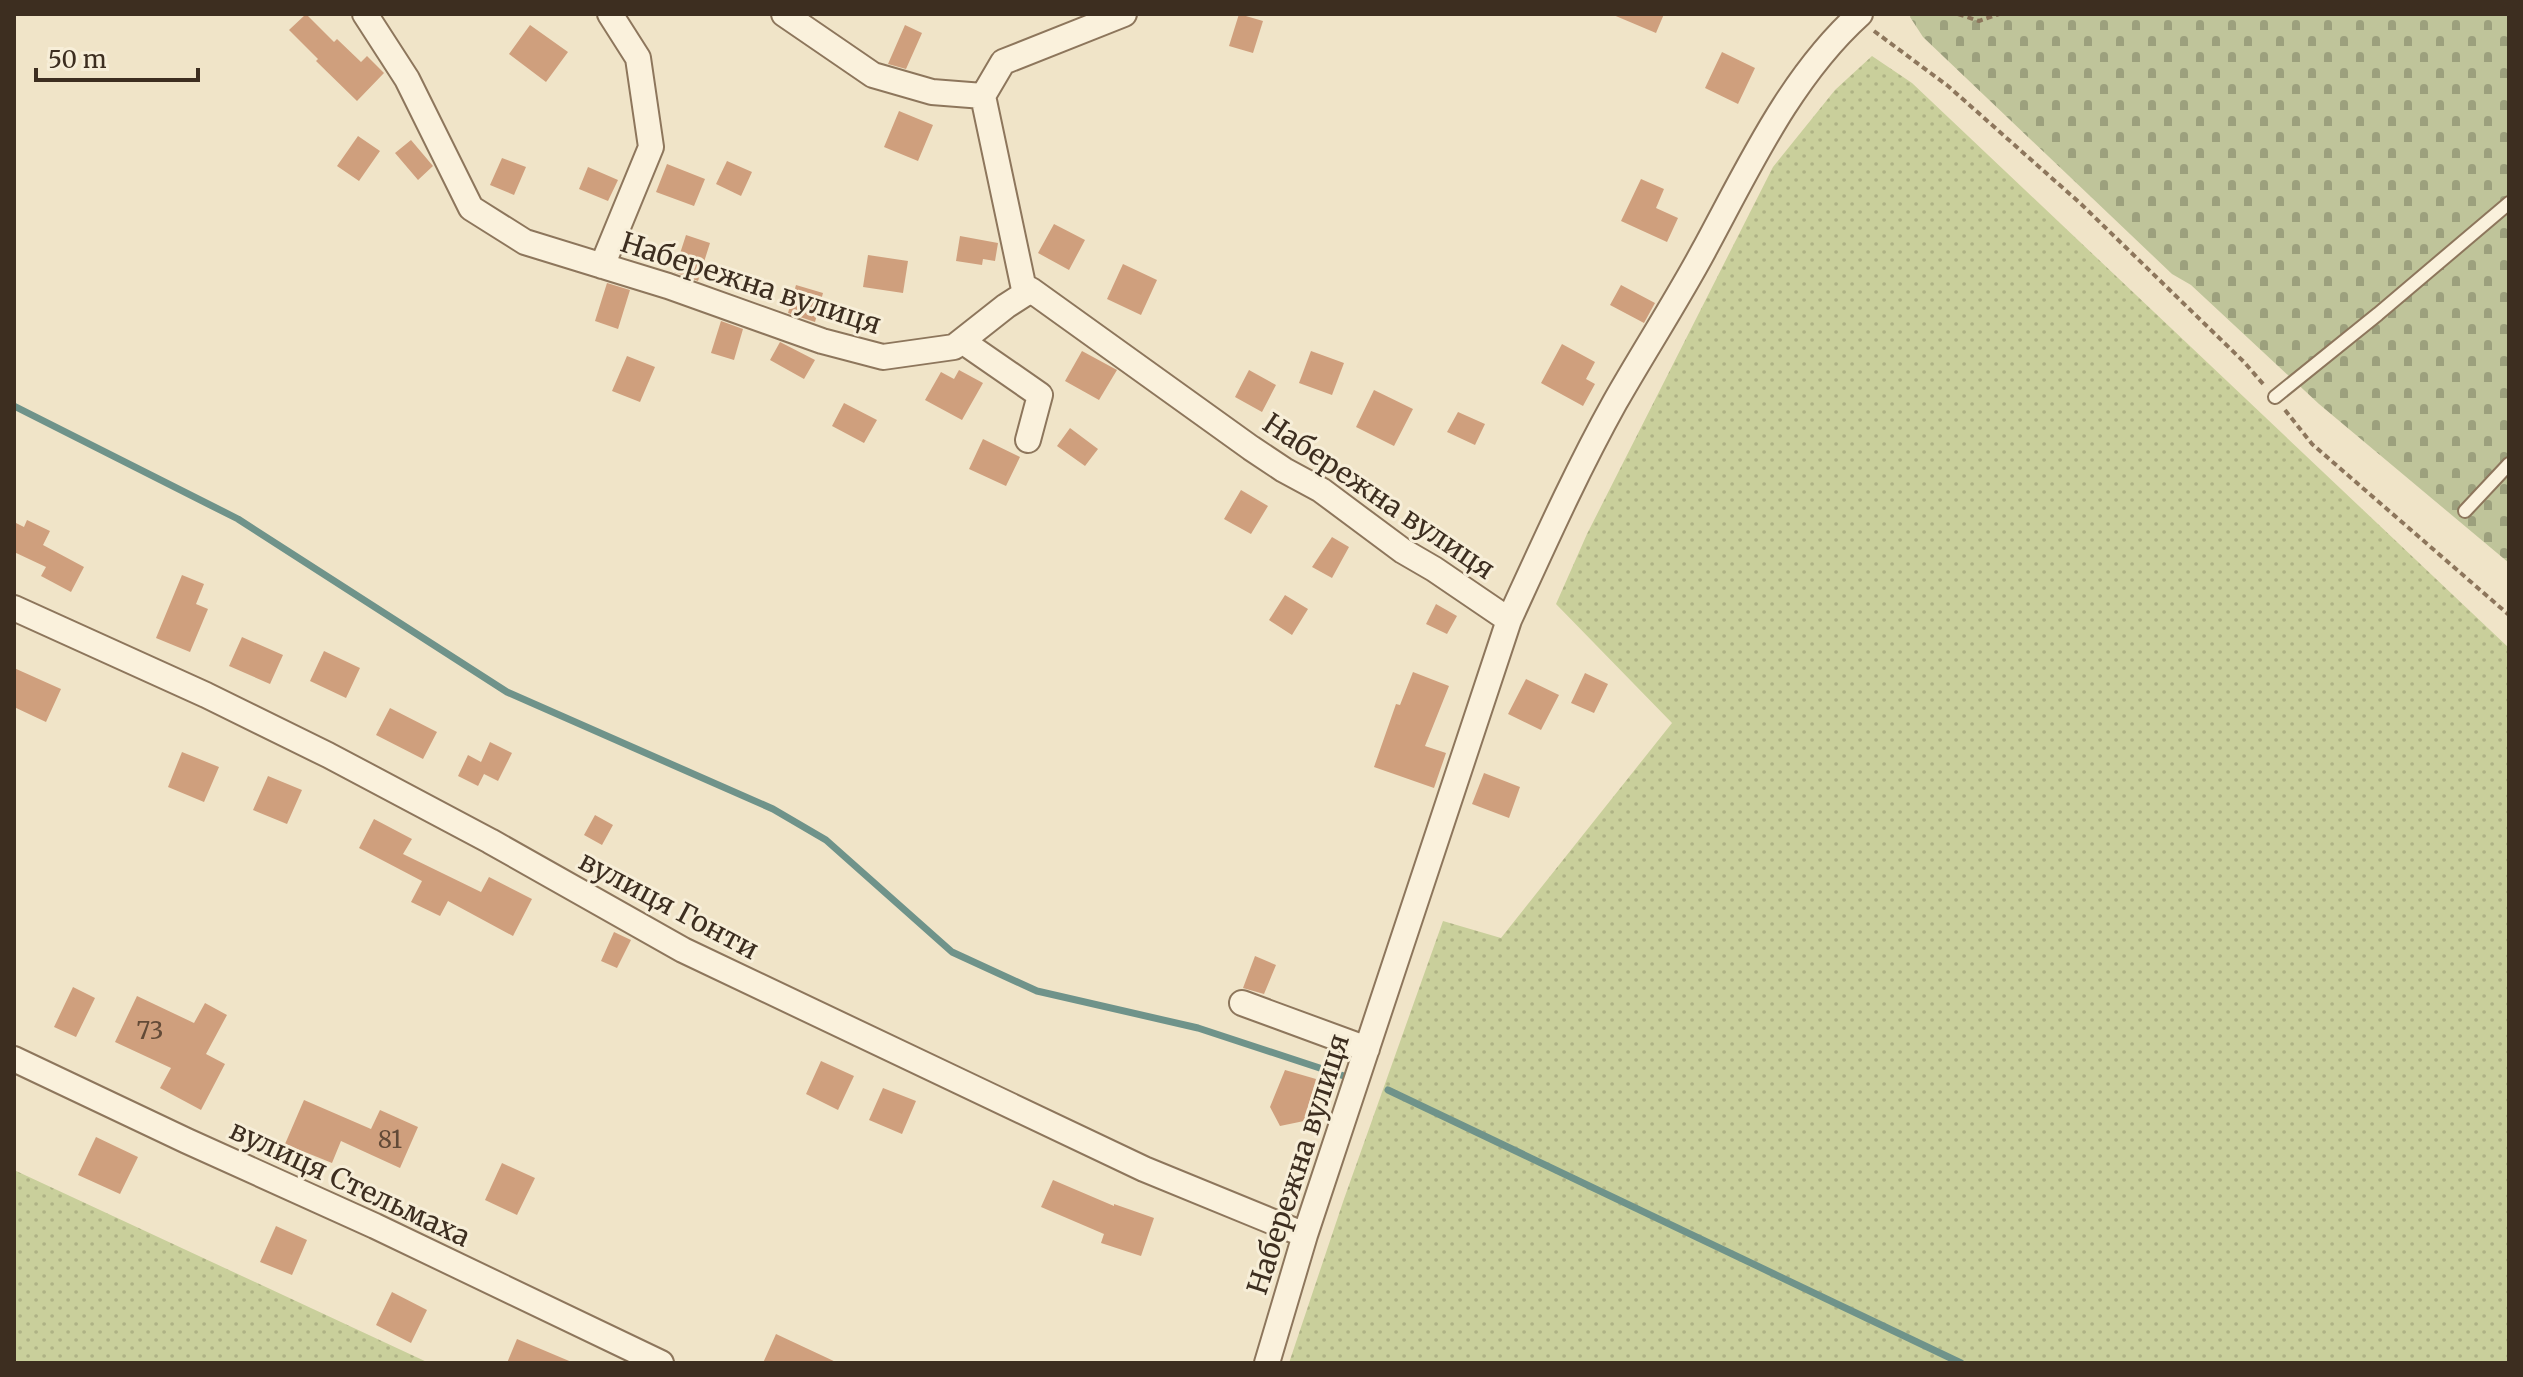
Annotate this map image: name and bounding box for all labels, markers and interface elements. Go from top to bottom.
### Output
scale bar [36,32,198,82]
text: 50 m [48,44,107,75]
street label: Набережна вулиця [616,224,886,342]
street label: Набережна вулиця [1256,405,1502,587]
street label: вулиця Гонти [573,843,765,967]
house number: 73 [137,1015,163,1046]
street label: Набережна вулиця [1239,1029,1357,1299]
street label: вулиця Стельмаха [224,1112,476,1254]
house number: 81 [378,1124,402,1155]

